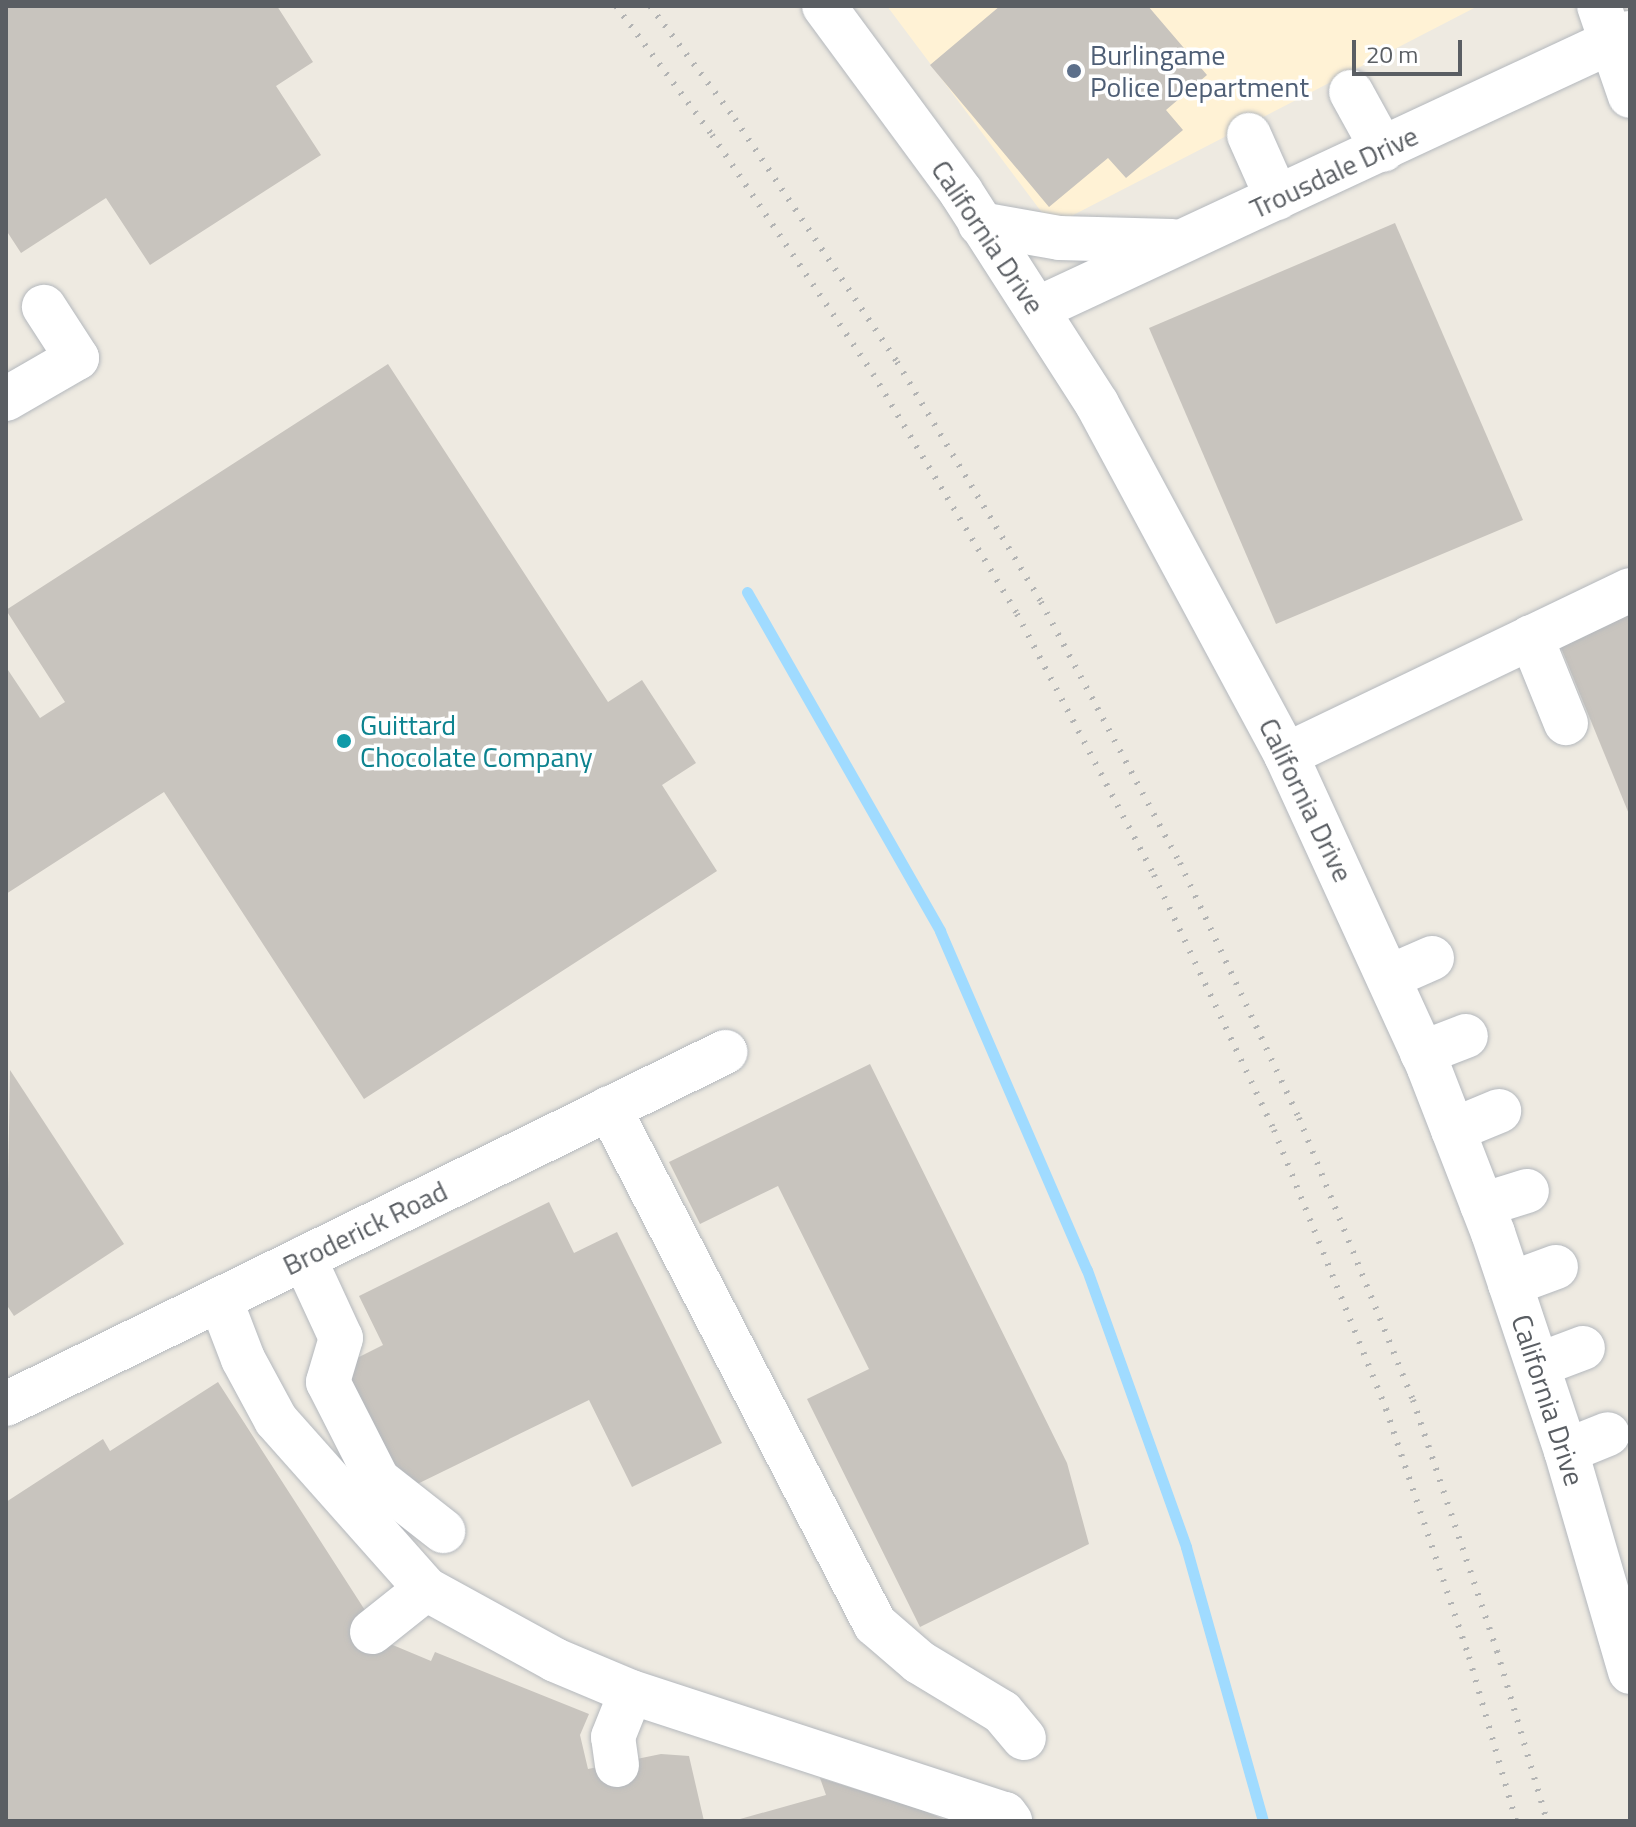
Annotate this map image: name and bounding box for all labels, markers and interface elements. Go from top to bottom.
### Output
scale bar [1356,24,1466,74]
text: 20 m [1366,36,1418,72]
place label: Burlingame Police Department [1090,38,1309,104]
marker: Burlingame Police Department [1065,62,1083,80]
street label: Trousdale Drive [1245,118,1423,226]
street label: California Drive [924,154,1052,320]
place label: Guittard Chocolate Company [360,708,593,774]
street label: California Drive [1252,713,1360,887]
marker: Guittard Chocolate Company [335,732,353,750]
street label: Broderick Road [277,1174,453,1282]
street label: California Drive [1505,1310,1591,1490]

